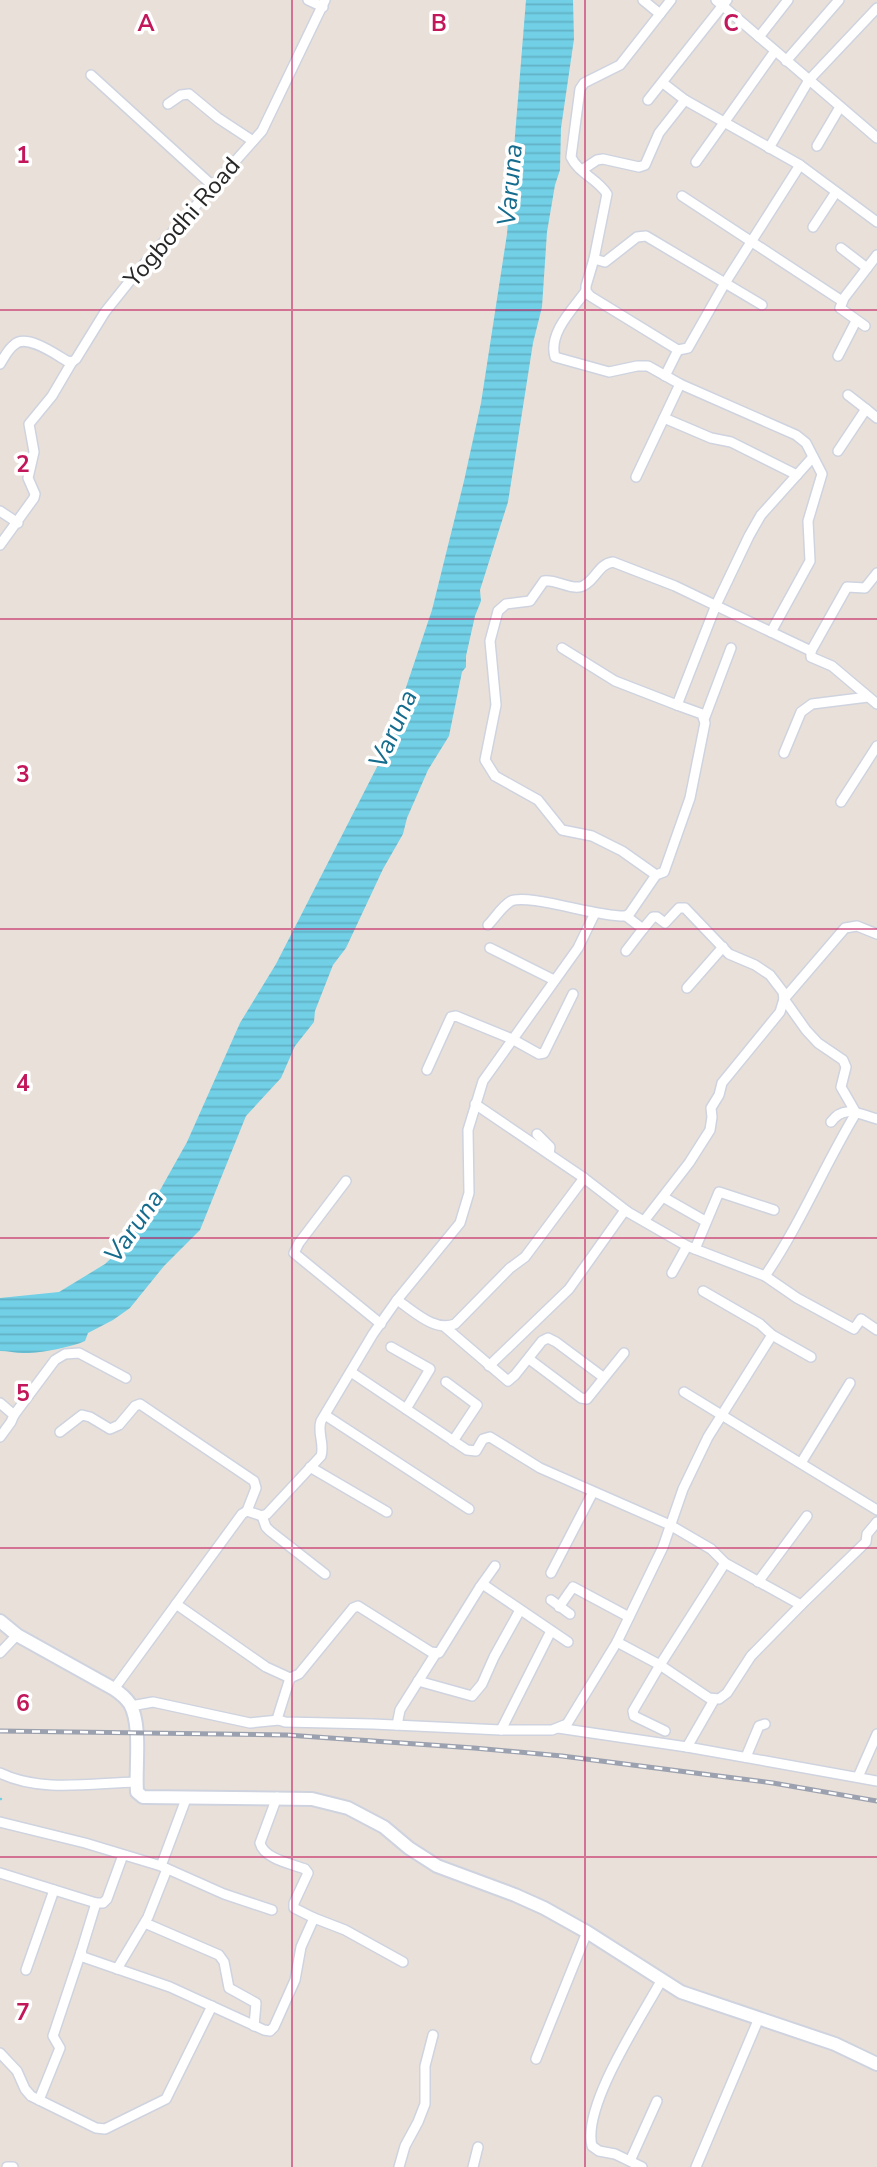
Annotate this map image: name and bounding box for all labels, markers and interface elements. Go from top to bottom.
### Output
text: A [137,8,155,39]
text: B [431,8,447,39]
text: C [723,8,739,39]
text: 1 [16,140,30,171]
water label: Varuna [489,142,531,228]
street label: Yogbodhi Road [116,150,247,295]
text: 2 [16,449,30,480]
water label: Varuna [360,684,426,774]
text: 3 [16,759,30,790]
text: 4 [16,1068,30,1099]
water label: Varuna [96,1182,172,1270]
text: 5 [16,1378,30,1409]
text: 6 [16,1688,30,1719]
text: 7 [16,1997,30,2028]

